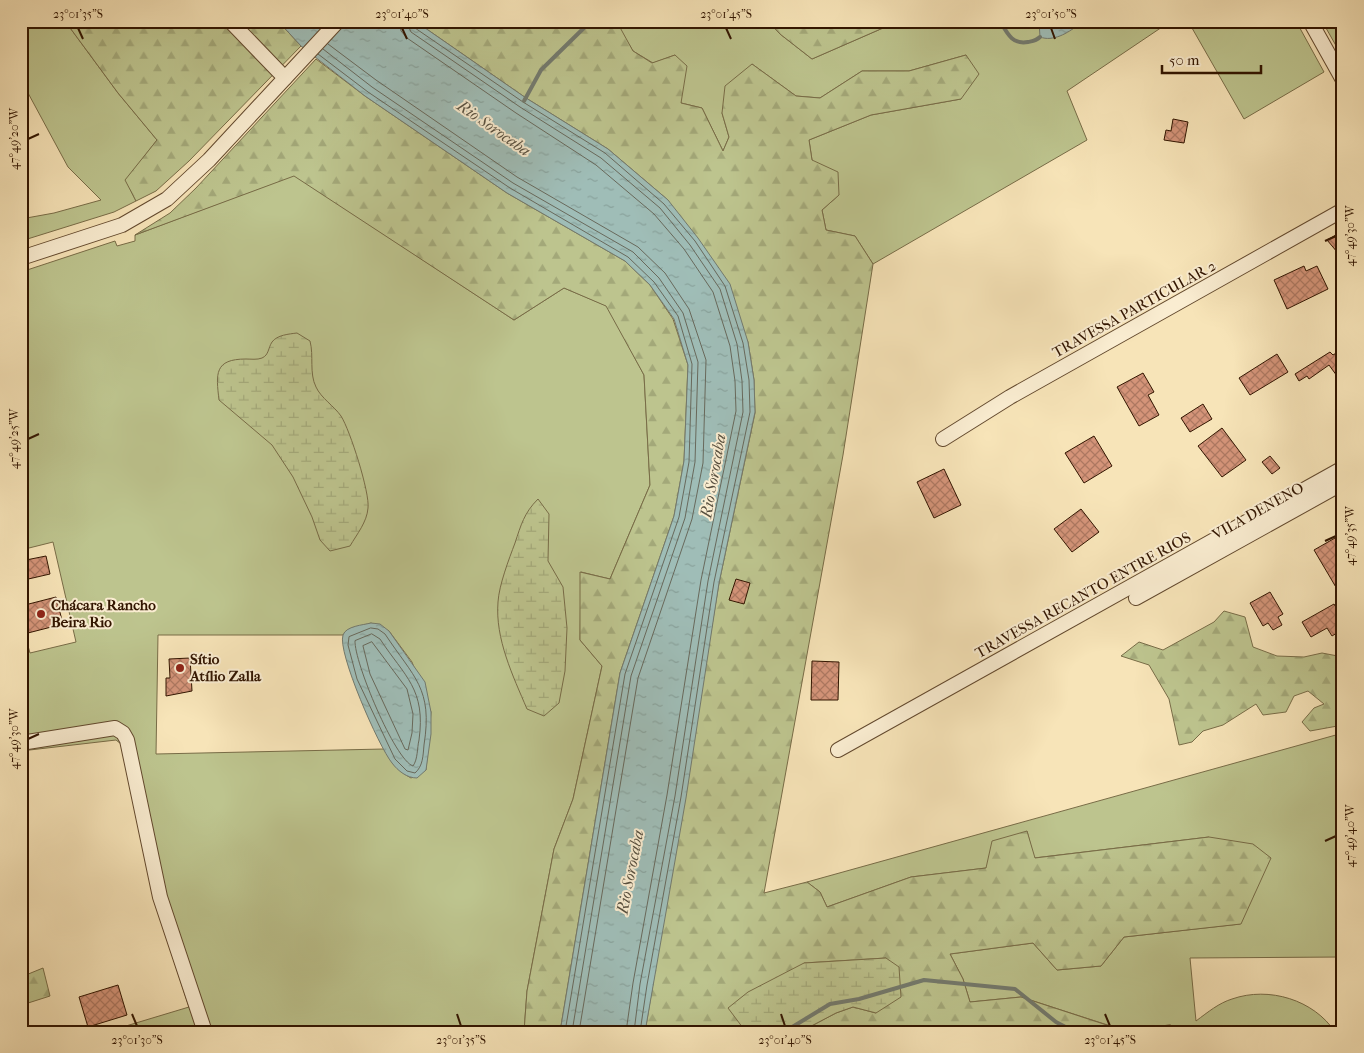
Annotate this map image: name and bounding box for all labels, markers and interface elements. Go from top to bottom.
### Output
text: 23°01'35"S [53,7,103,21]
text: 23°01'40"S [375,7,429,21]
text: 23°01'45"S [700,7,752,21]
text: 23°01'50"S [1025,7,1077,21]
scale bar [1162,42,1260,74]
text: 50 m [1169,51,1200,69]
water label: Rio Sorocaba [453,95,534,160]
text: 47°49'20"W [7,107,21,170]
text: 47°49'30"W [1343,204,1357,266]
street label: TRAVESSA PARTICULAR 2 [1049,256,1219,362]
text: 47°49'25"W [7,407,21,469]
water label: Rio Sorocaba [696,432,730,520]
street label: VILA DENENO [1208,478,1307,544]
text: 47°49'35"W [1343,505,1357,566]
street label: TRAVESSA RECANTO ENTRE RIOS [972,528,1194,662]
place label: Chácara Rancho Beira Rio [51,596,156,631]
marker: Chácara Rancho Beira Rio [35,608,47,620]
place label: Sítio Atílio Zalla [189,650,262,685]
marker: Sítio Atílio Zalla [174,662,186,674]
text: 47°49'30"W [7,707,21,769]
text: 47°49'40"W [1343,803,1357,868]
water label: Rio Sorocaba [612,828,647,917]
text: 23°01'30"S [111,1033,163,1047]
text: 23°01'35"S [436,1033,486,1047]
text: 23°01'40"S [758,1033,812,1047]
text: 23°01'45"S [1084,1033,1136,1047]

